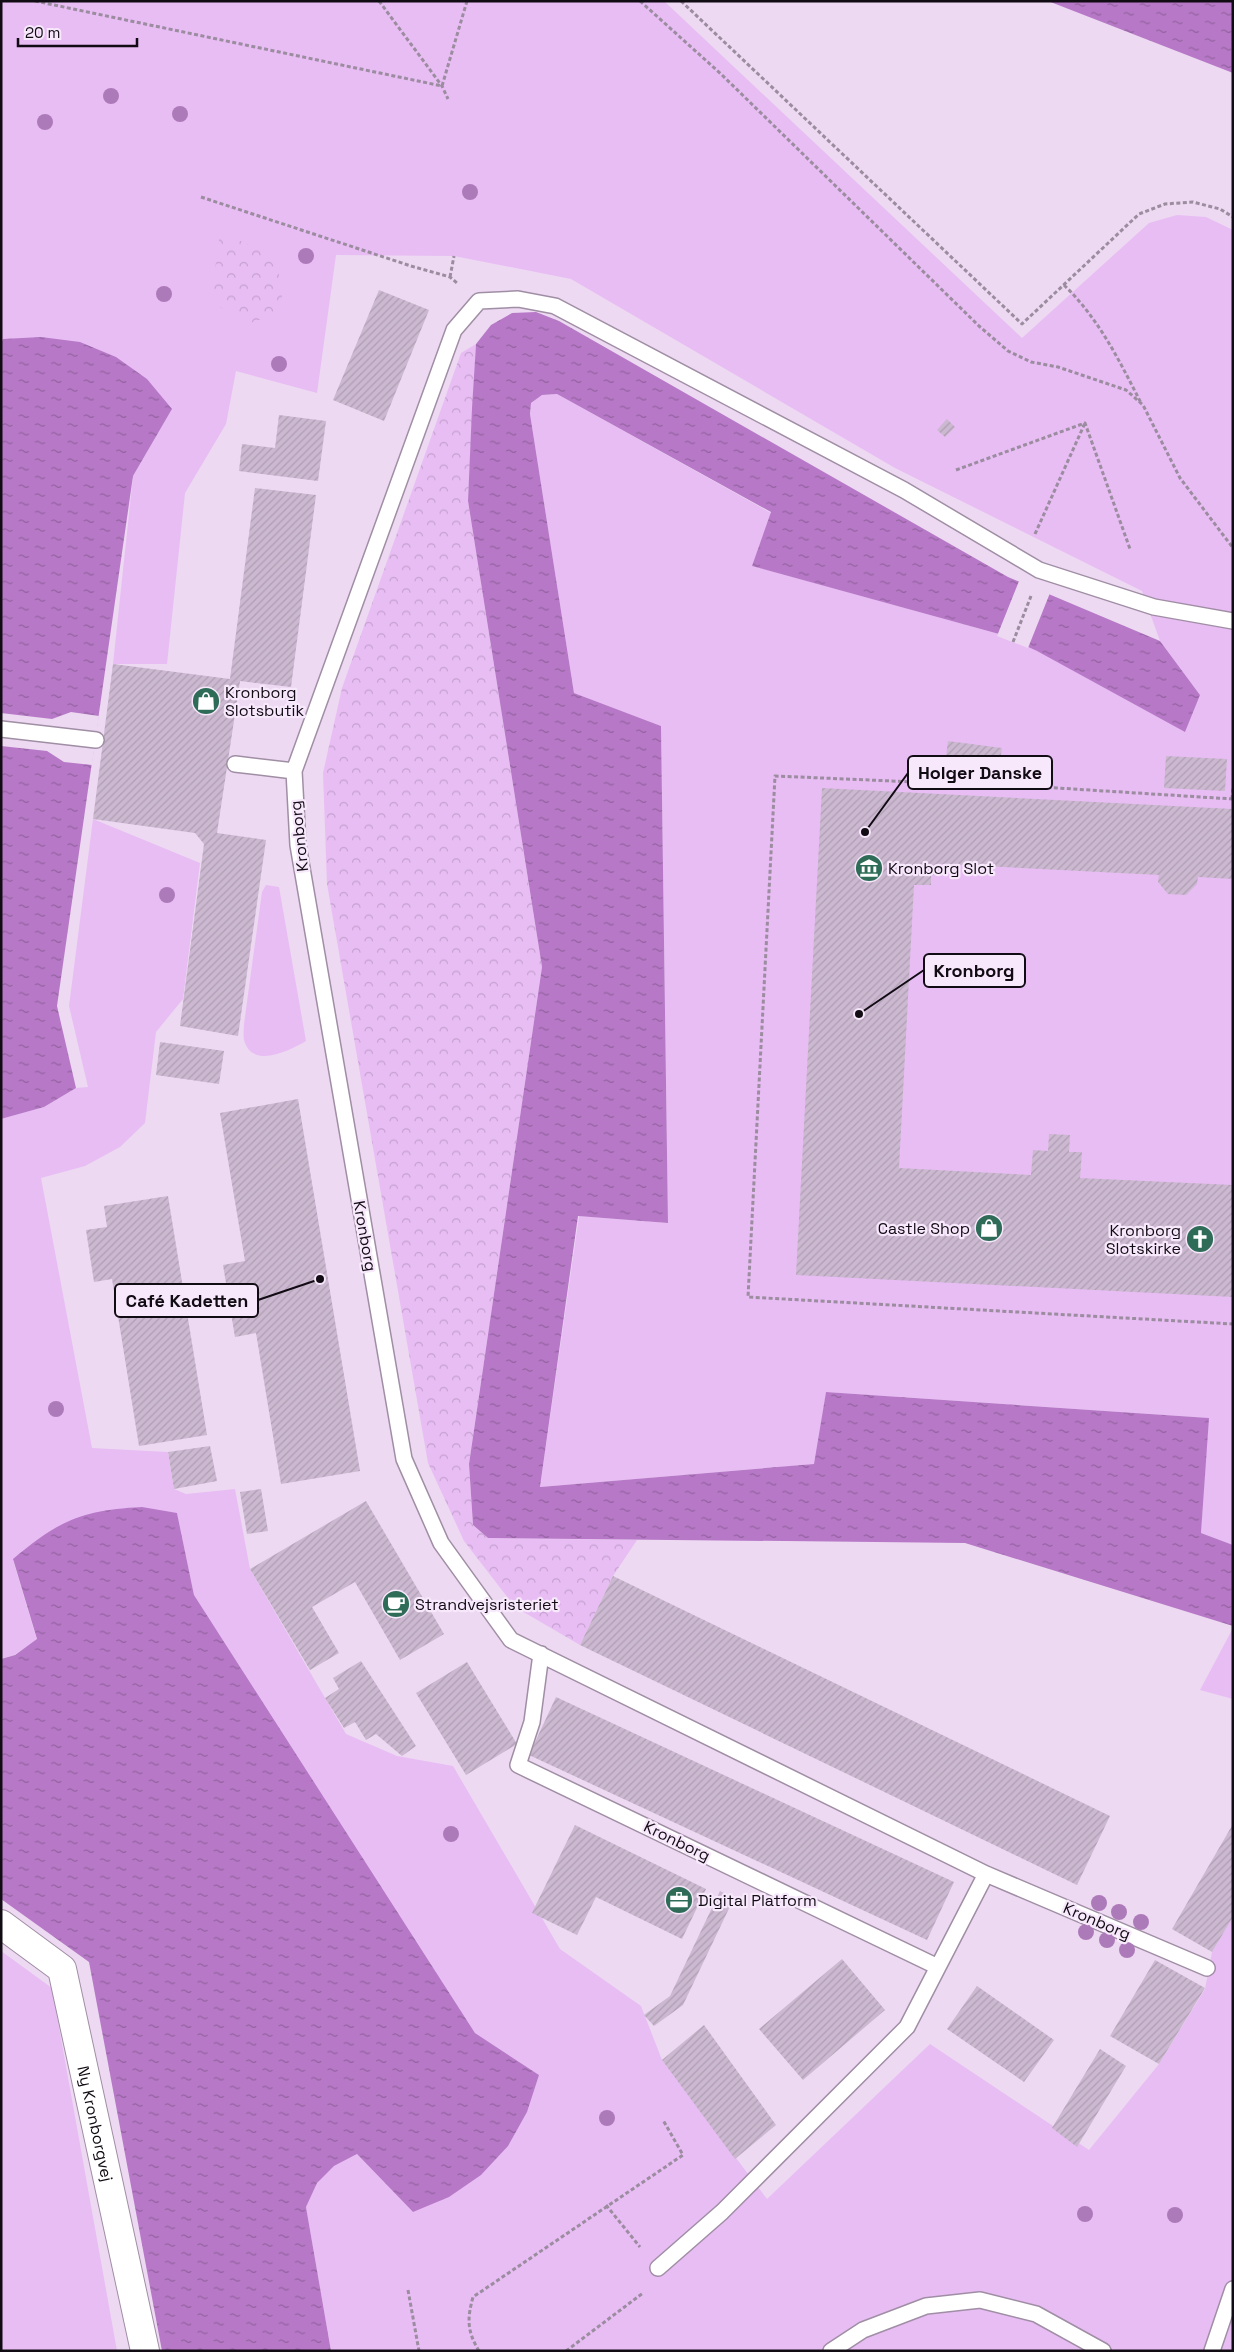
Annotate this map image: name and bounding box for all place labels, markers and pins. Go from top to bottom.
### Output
place label: Kronborg Slotsbutik [225,682,304,721]
shop icon: Kronborg Slotsbutik [191,686,221,716]
callout: Holger Danske [908,756,1052,789]
museum icon: Kronborg Slot [854,853,884,883]
place label: Kronborg Slot [888,858,994,879]
callout: Kronborg [924,954,1025,987]
shop icon: Castle Shop [974,1213,1004,1243]
place label: Castle Shop [878,1218,970,1239]
place label: Kronborg Slotskirke [1106,1220,1181,1259]
church icon: Kronborg Slotskirke [1185,1224,1215,1254]
callout: Café Kadetten [115,1284,258,1317]
cafe icon: Strandvejsristeriet [381,1589,411,1619]
place label: Strandvejsristeriet [415,1594,559,1615]
office icon: Digital Platform [664,1885,694,1915]
place label: Digital Platform [698,1890,817,1911]

